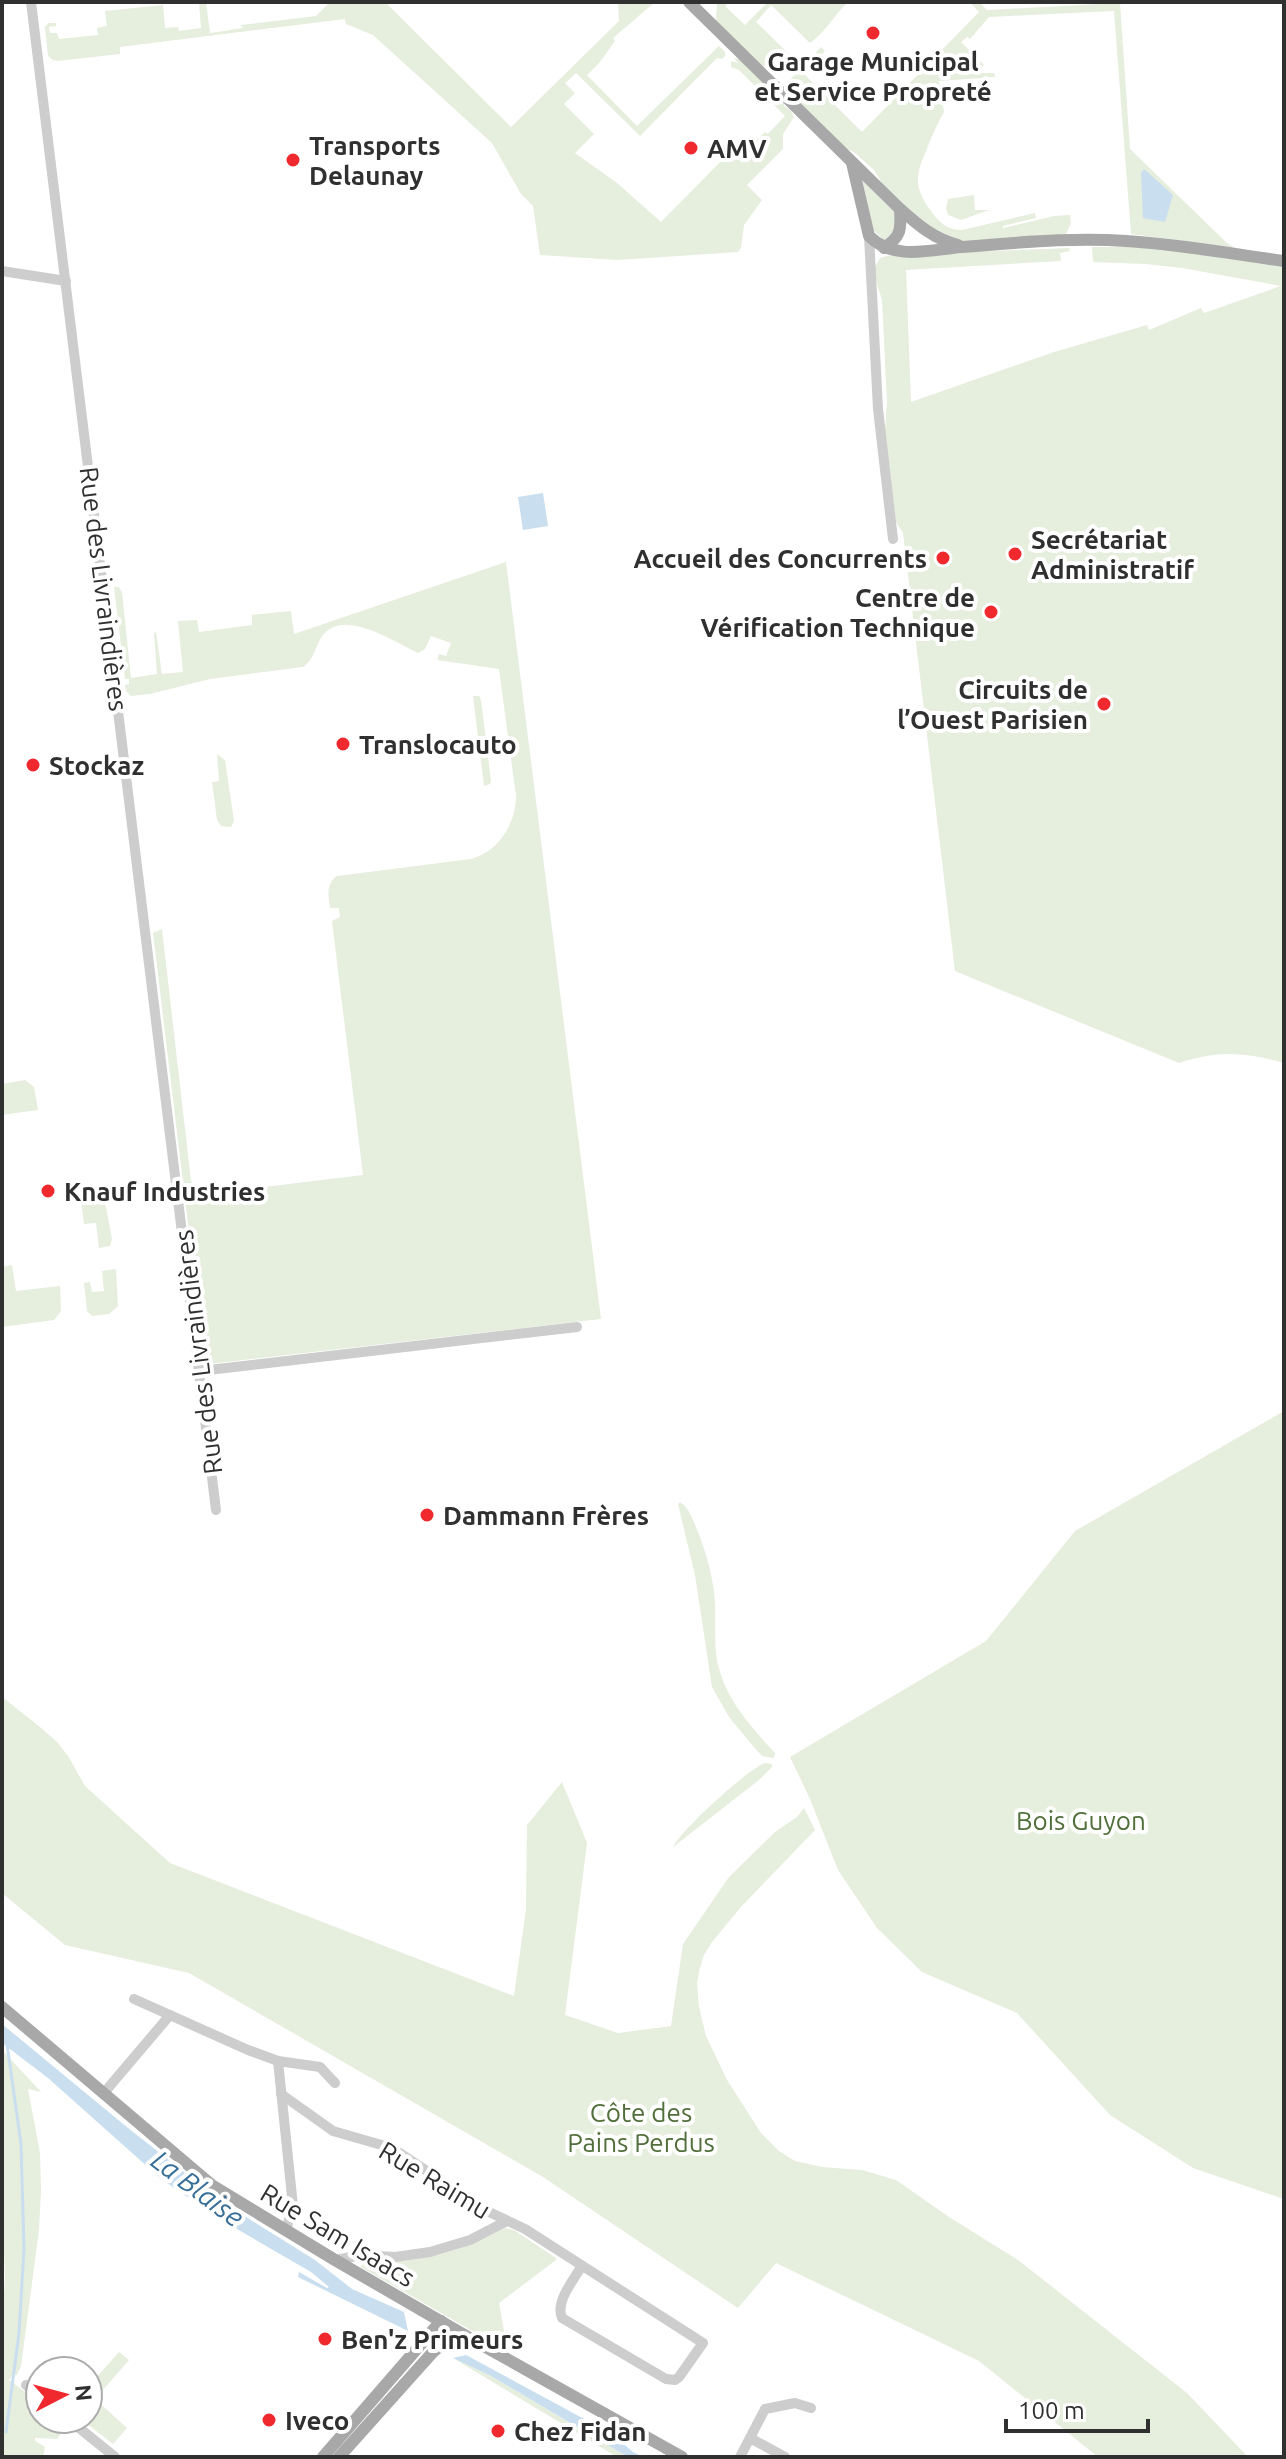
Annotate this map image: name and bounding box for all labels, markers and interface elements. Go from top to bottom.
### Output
marker: Garage Municipal et Service Propreté [864,24,882,42]
place label: Garage Municipal et Service Propreté [754,47,992,106]
place label: Transports Delaunay [309,131,441,190]
place label: AMV [707,134,767,163]
marker: AMV [682,139,700,157]
marker: Transports Delaunay [284,151,302,169]
street label: Rue des Livraindières [75,465,133,713]
place label: Secrétariat Administratif [1031,525,1194,584]
place label: Accueil des Concurrents [633,544,927,573]
marker: Secrétariat Administratif [1006,545,1024,563]
marker: Accueil des Concurrents [934,549,952,567]
place label: Centre de Vérification Technique [701,583,975,642]
marker: Centre de Vérification Technique [982,603,1000,621]
place label: Circuits de l’Ouest Parisien [897,675,1088,734]
marker: Circuits de l’Ouest Parisien [1095,695,1113,713]
place label: Translocauto [359,730,517,759]
marker: Translocauto [334,735,352,753]
place label: Stockaz [49,751,144,780]
marker: Stockaz [24,756,42,774]
place label: Knauf Industries [64,1177,265,1206]
marker: Knauf Industries [39,1182,57,1200]
street label: Rue des Livraindières [169,1228,227,1476]
place label: Dammann Frères [443,1501,649,1530]
marker: Dammann Frères [418,1506,436,1524]
park label: Bois Guyon [1016,1806,1146,1835]
park label: Côte des Pains Perdus [567,2098,715,2157]
street label: Rue Raimu [374,2136,496,2224]
water label: La Blaise [146,2143,250,2233]
street label: Rue Sam Isaacs [256,2178,420,2292]
place label: Ben'z Primeurs [341,2325,523,2354]
marker: Ben'z Primeurs [316,2330,334,2348]
north arrow [24,2355,104,2435]
text: N [71,2383,98,2402]
scale bar [1006,2383,1148,2433]
text: 100 m [1018,2397,1085,2424]
place label: Iveco [285,2406,349,2435]
marker: Iveco [260,2411,278,2429]
place label: Chez Fidan [514,2417,646,2446]
marker: Chez Fidan [489,2422,507,2440]

